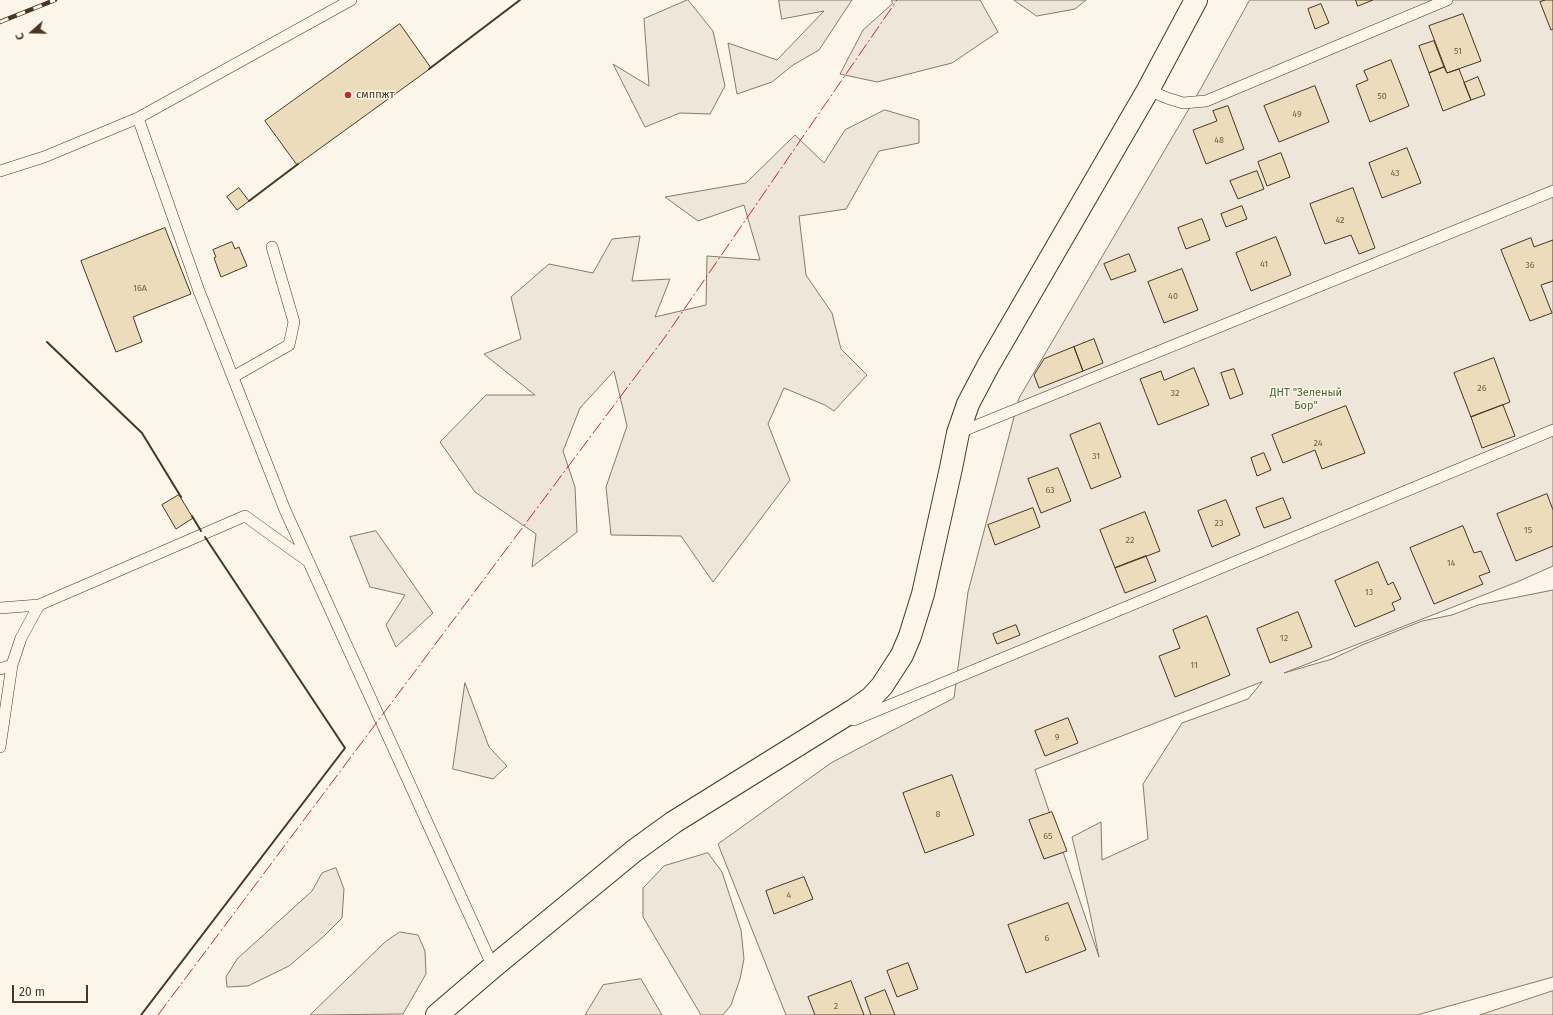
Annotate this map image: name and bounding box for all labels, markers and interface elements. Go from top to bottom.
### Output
north arrow [12,12,52,52]
text: С [13,31,27,41]
house number: 51 [1454,46,1462,56]
place label: смппжт [356,88,394,102]
marker: смппжт [343,90,353,100]
house number: 50 [1377,91,1387,101]
house number: 49 [1292,109,1302,119]
house number: 48 [1214,135,1224,145]
house number: 43 [1390,168,1400,178]
house number: 42 [1335,215,1345,225]
house number: 41 [1260,259,1268,269]
house number: 36 [1525,260,1535,270]
house number: 16А [133,283,147,293]
house number: 40 [1168,291,1178,301]
house number: 26 [1477,383,1487,393]
park label: ДНТ "Зеленый Бор" [1270,386,1342,412]
house number: 32 [1171,388,1179,398]
house number: 24 [1314,438,1322,448]
house number: 31 [1092,451,1100,461]
house number: 63 [1045,485,1055,495]
house number: 23 [1215,518,1223,528]
house number: 15 [1524,525,1532,535]
house number: 22 [1126,535,1134,545]
house number: 14 [1447,558,1455,568]
house number: 13 [1365,587,1373,597]
house number: 12 [1280,633,1288,643]
house number: 11 [1190,660,1198,670]
house number: 9 [1055,732,1059,742]
house number: 8 [936,809,940,819]
house number: 65 [1043,831,1053,841]
house number: 4 [787,890,791,900]
house number: 6 [1045,933,1049,943]
scale bar [14,977,90,1003]
text: 20 m [19,985,45,999]
house number: 2 [834,1001,838,1011]

